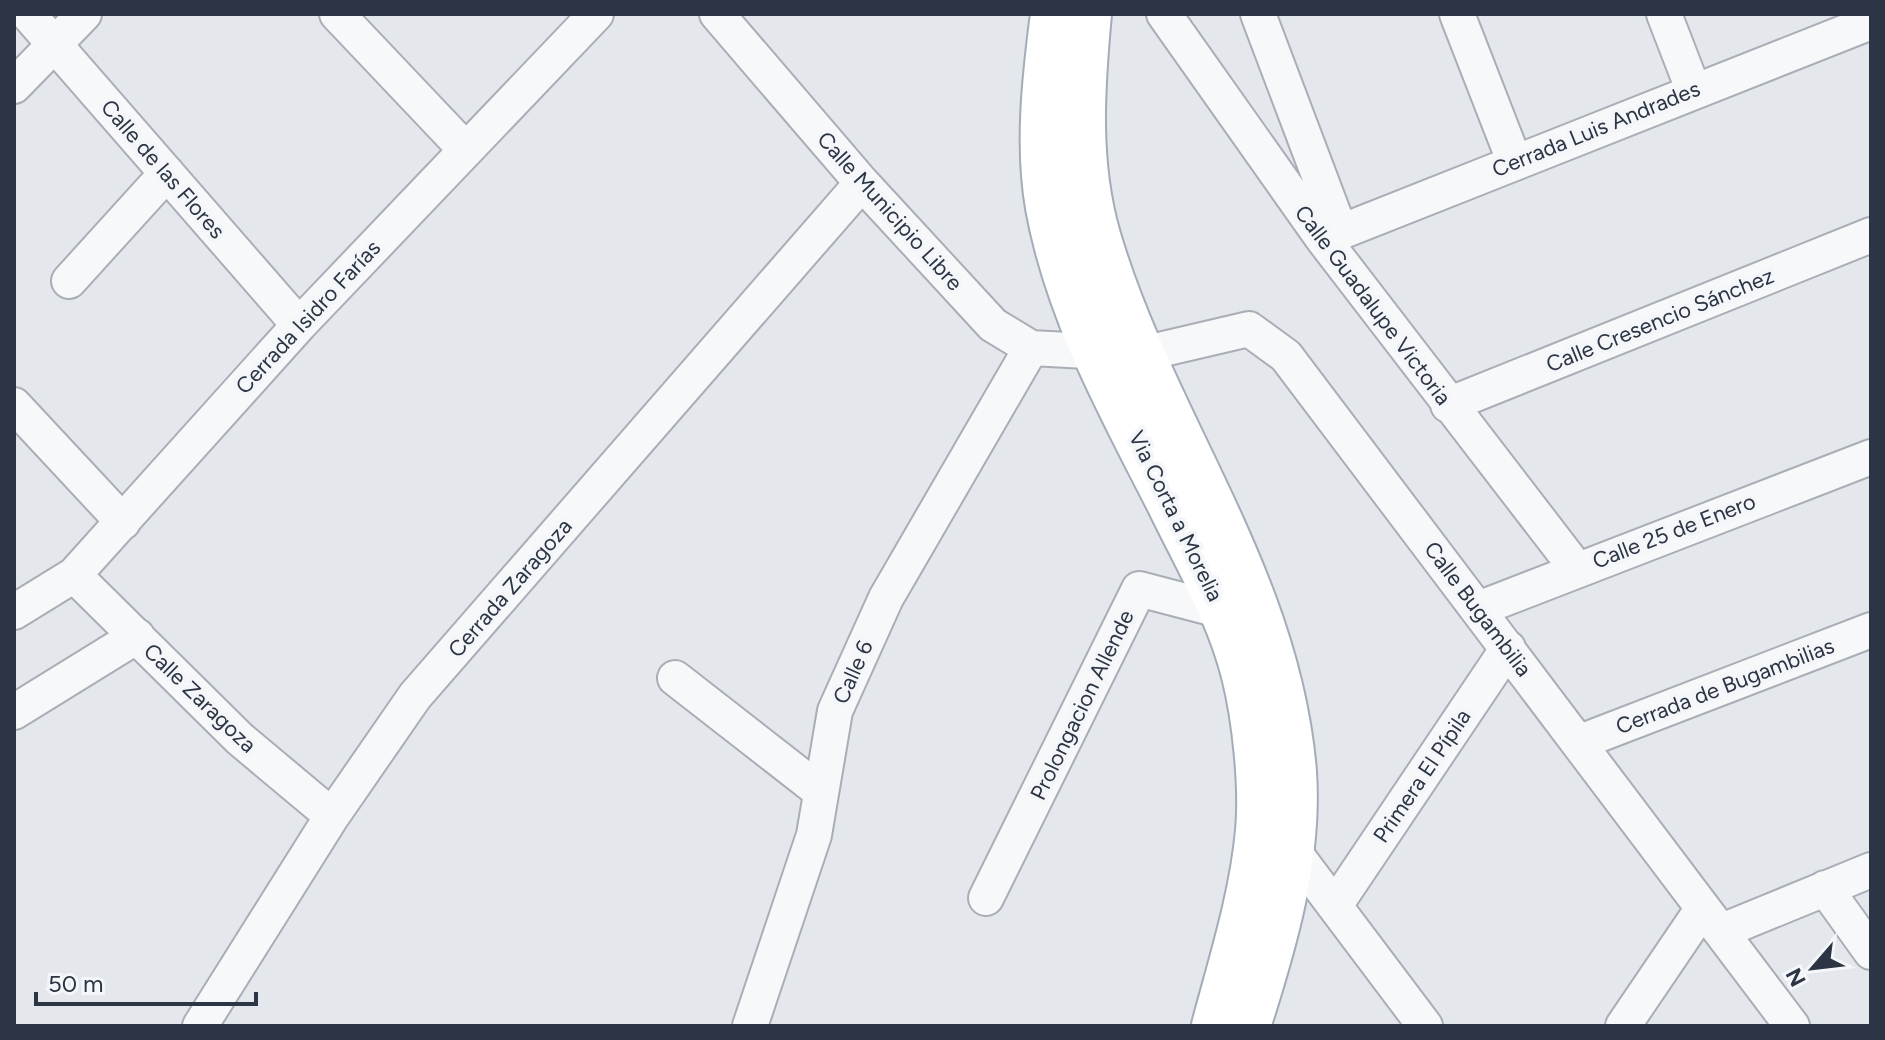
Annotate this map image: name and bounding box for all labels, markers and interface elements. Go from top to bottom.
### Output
street label: Cerrada Luis Andrades [1488,75,1704,183]
street label: Calle de las Flores [95,94,231,244]
street label: Calle Municipio Libre [811,126,969,296]
street label: Calle Guadalupe Victoria [1289,200,1457,410]
street label: Cerrada Isidro Farías [230,235,386,399]
street label: Calle Cresencio Sánchez [1542,262,1778,378]
street label: Via Corta a Morelia [1123,426,1229,606]
street label: Calle 25 de Enero [1589,487,1759,575]
street label: Cerrada Zaragoza [442,513,578,663]
street label: Calle Bugambilia [1418,536,1538,682]
street label: Prolongacion Allende [1024,606,1140,804]
street label: Cerrada de Bugambilias [1612,632,1838,740]
street label: Calle 6 [827,636,879,708]
street label: Calle Zaragoza [138,638,262,758]
street label: Primera El Pípila [1367,704,1477,848]
north arrow [1773,928,1853,1008]
scale bar [36,956,256,1006]
text: N [1780,963,1812,991]
text: 50 m [48,969,104,998]

